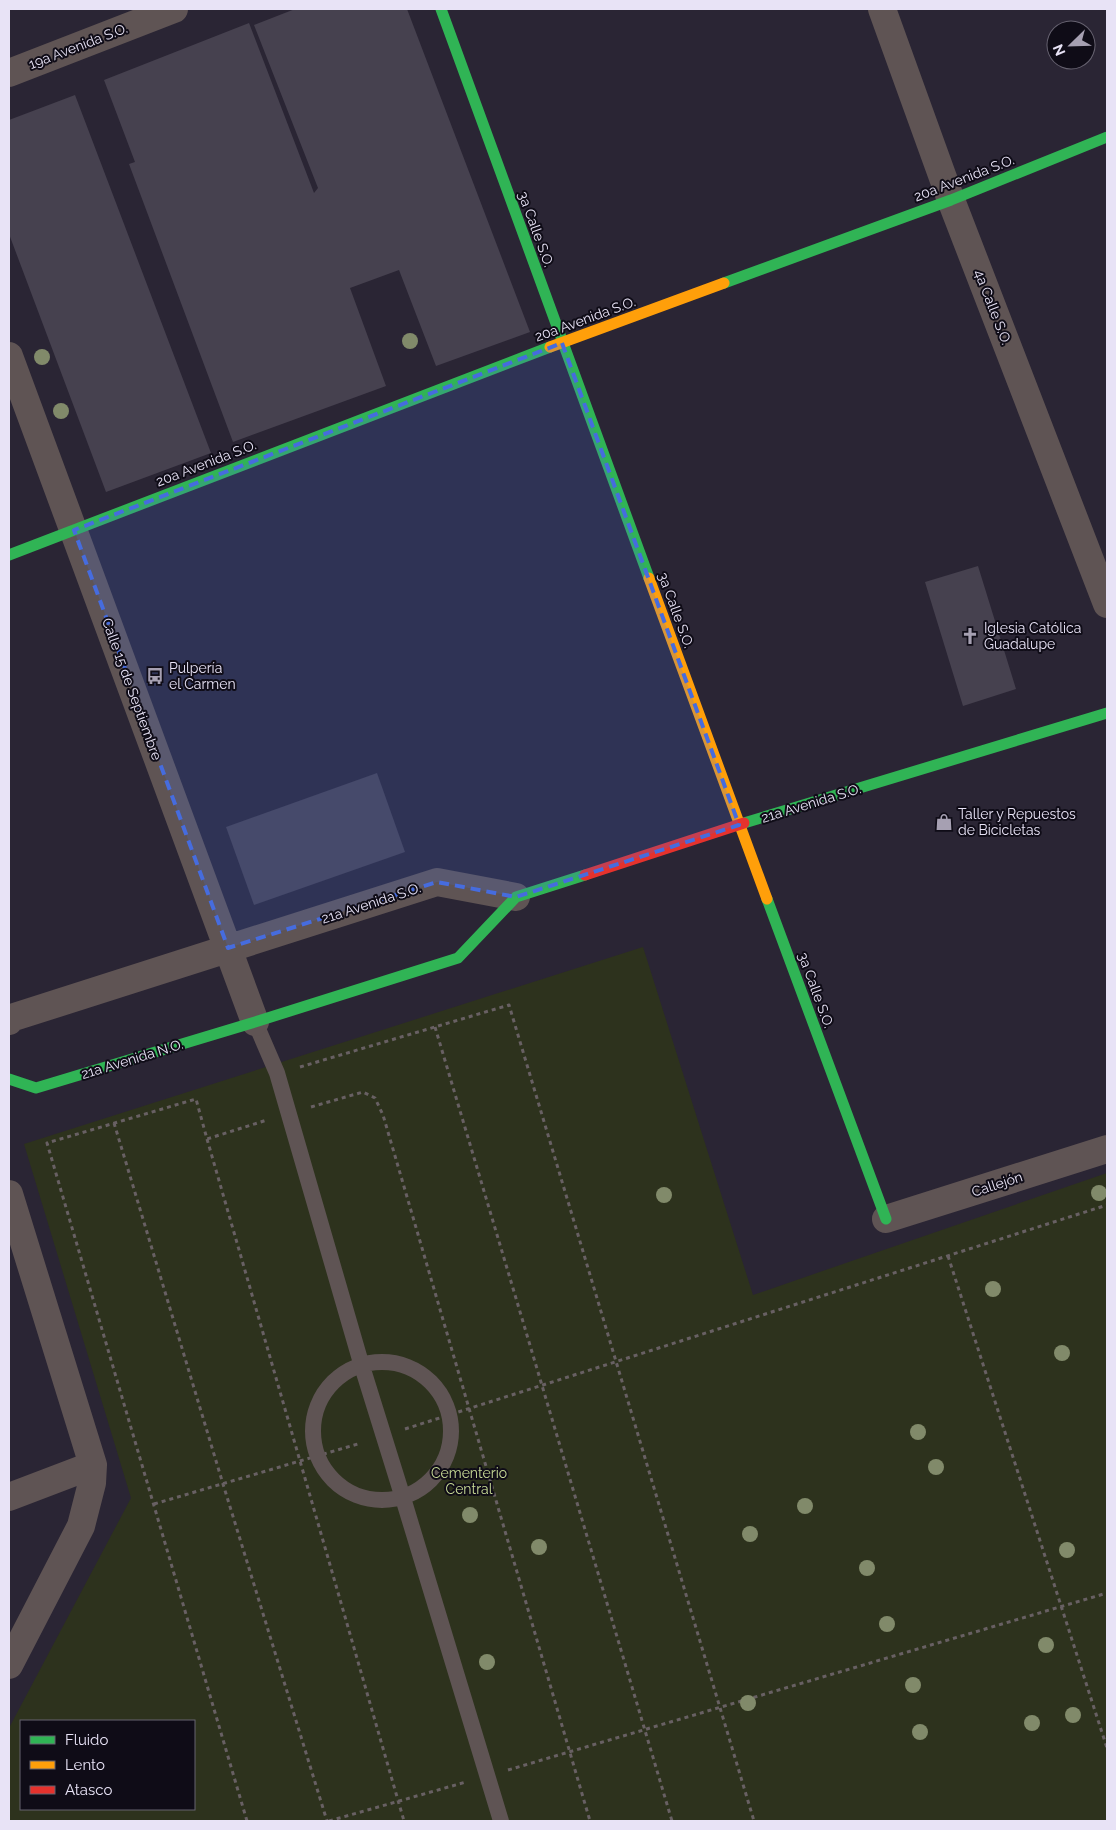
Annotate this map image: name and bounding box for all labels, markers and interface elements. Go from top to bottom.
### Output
street label: 19a Avenida S.O. [26,20,130,72]
north arrow [1046,20,1096,70]
text: N [1050,42,1068,58]
street label: 20a Avenida S.O. [912,152,1016,204]
street label: 3a Calle S.O. [515,189,557,269]
street label: 4a Calle S.O. [971,267,1015,347]
street label: 20a Avenida S.O. [532,293,638,345]
street label: 20a Avenida S.O. [154,437,258,489]
street label: 3a Calle S.O. [655,570,697,650]
street label: Calle 15 de Septiembre [99,616,165,762]
place label: Iglesia Católica Guadalupe [984,620,1081,652]
church icon: Iglesia Católica Guadalupe [960,626,980,646]
place label: Pulpería el Carmen [169,660,236,692]
bus stop icon: Pulpería el Carmen [145,666,165,686]
street label: 21a Avenida S.O. [759,780,863,826]
place label: Taller y Repuestos de Bicicletas [958,806,1076,838]
shop icon: Taller y Repuestos de Bicicletas [934,812,954,832]
street label: 21a Avenida S.O. [319,879,423,927]
street label: 3a Calle S.O. [795,950,837,1030]
street label: 21a Avenida N.O. [79,1036,185,1082]
street label: Callejón [969,1168,1025,1200]
park label: Cementerio Central [431,1465,507,1497]
legend [20,1720,195,1810]
text: Fluido [65,1731,108,1749]
text: Lento [65,1756,105,1774]
text: Atasco [65,1781,112,1799]

